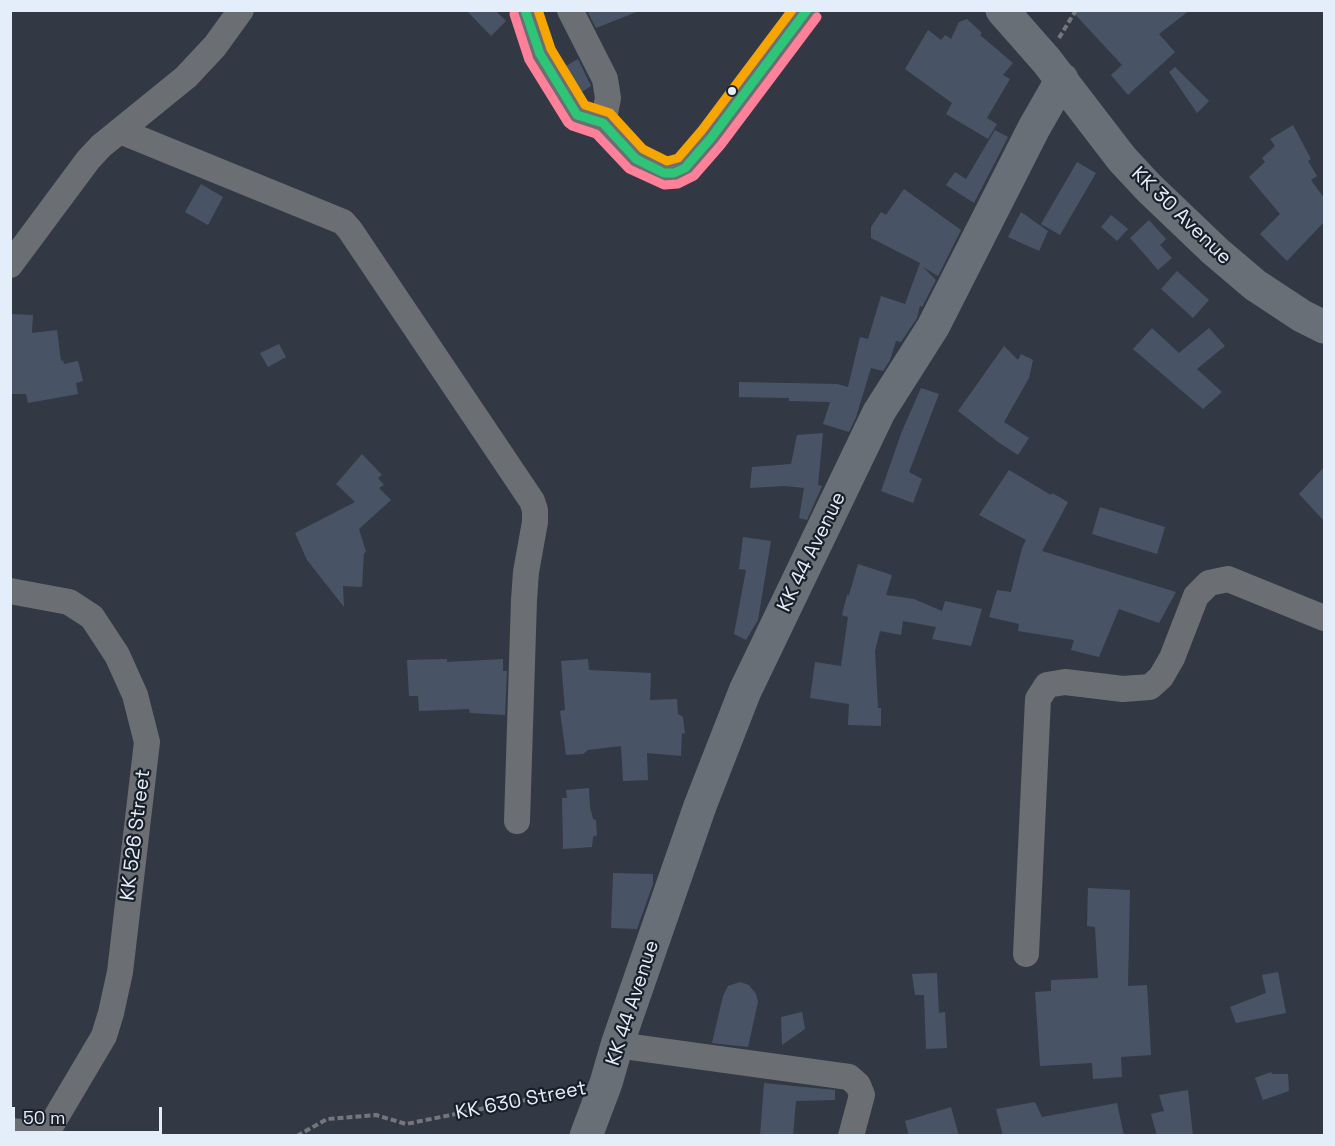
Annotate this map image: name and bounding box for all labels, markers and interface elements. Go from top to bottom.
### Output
unlabelled marker [726,85,738,97]
street label: KK 30 Avenue [1126,162,1236,270]
street label: KK 44 Avenue [773,488,851,616]
street label: KK 526 Street [116,768,156,902]
street label: KK 44 Avenue [601,937,665,1069]
street label: KK 630 Street [453,1077,589,1125]
scale bar [15,1095,165,1133]
text: 50 m [23,1106,65,1129]

